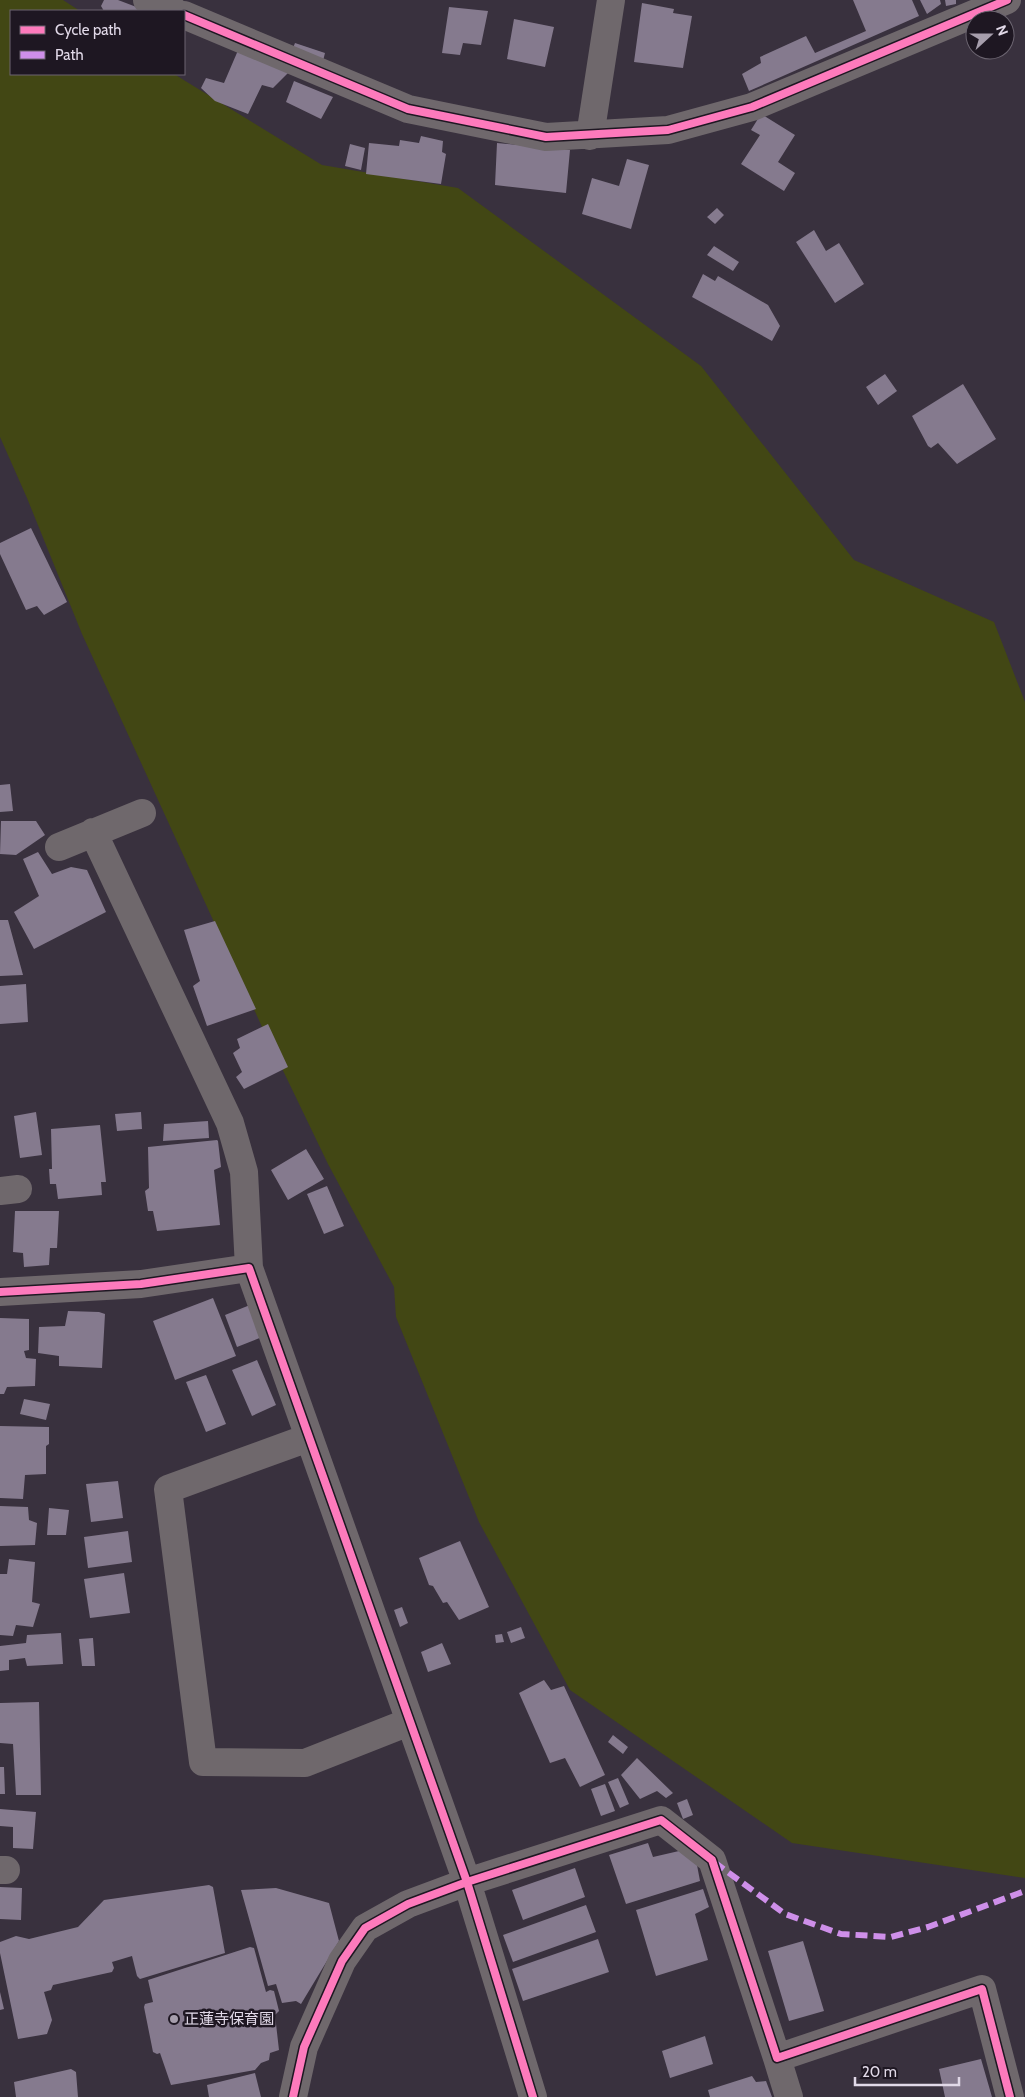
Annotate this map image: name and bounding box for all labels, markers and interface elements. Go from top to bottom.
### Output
legend [10,10,185,75]
north arrow [965,10,1015,60]
text: Cycle path [55,21,121,39]
text: N [992,22,1012,38]
text: Path [55,46,84,64]
place label: 正蓮寺保育園 [184,2010,274,2028]
marker: 正蓮寺保育園 [168,2013,180,2025]
scale bar [855,2054,959,2086]
text: 20 m [862,2063,897,2081]

